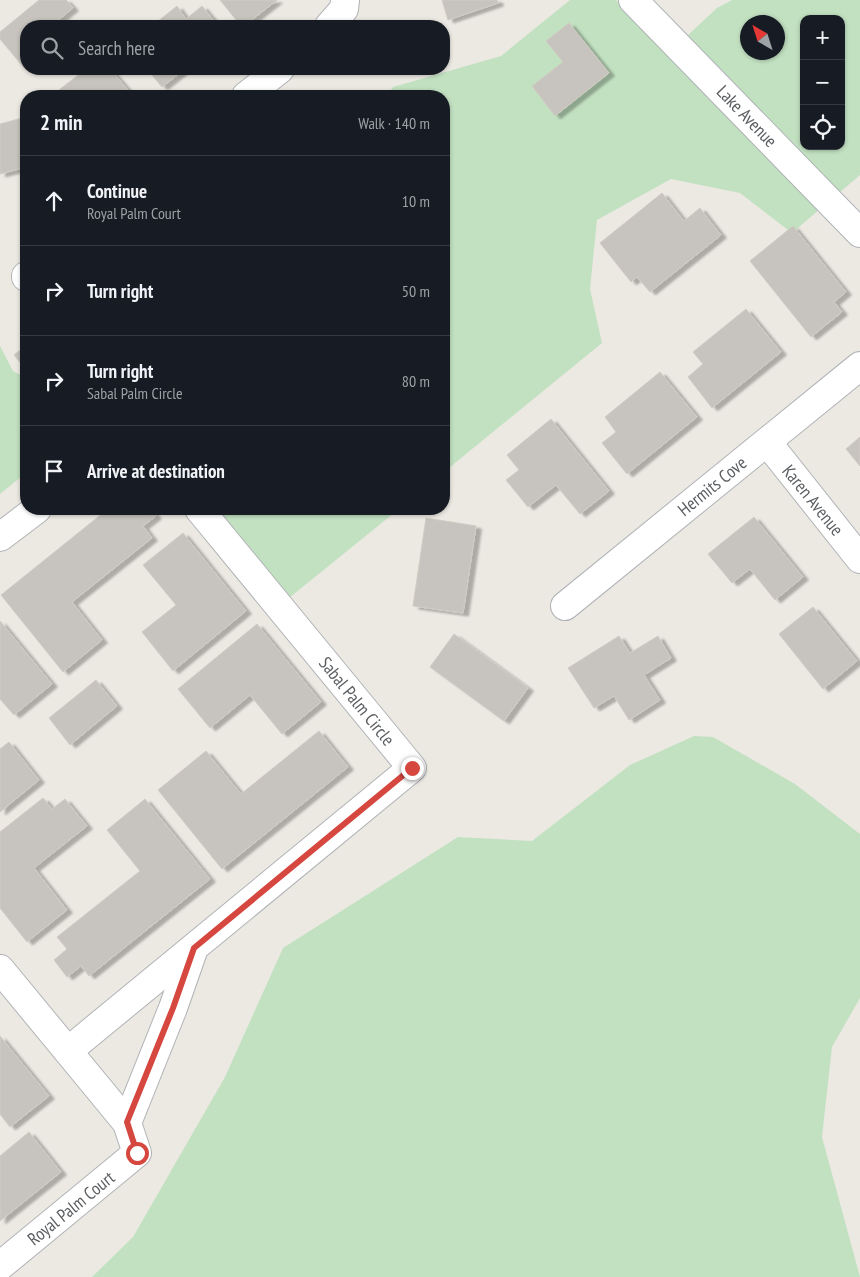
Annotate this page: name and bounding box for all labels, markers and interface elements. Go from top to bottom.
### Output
north arrow [740,15,785,60]
map controls [800,15,845,150]
button: + [800,15,845,60]
search box [20,20,450,75]
icon: search [38,34,66,62]
text: Search here [78,36,155,60]
button: − [800,60,845,105]
street label: Lake Avenue [712,80,782,152]
button: locate [800,105,845,150]
text: 2 min [40,109,82,136]
text: Walk · 140 m [358,113,430,133]
text: Continue [87,179,147,203]
icon: ahead [40,187,68,215]
text: 10 m [402,191,430,211]
text: Royal Palm Court [87,203,181,223]
icon: right [40,277,68,305]
text: Turn right [87,279,153,303]
text: 50 m [402,281,430,301]
text: Turn right [87,359,153,383]
icon: right [40,367,68,395]
text: 80 m [402,371,430,391]
text: Sabal Palm Circle [87,383,183,403]
street label: Hermits Cove [673,451,751,521]
icon: arrive [40,457,68,485]
text: Arrive at destination [87,459,225,483]
street label: Karen Avenue [777,460,849,540]
street label: Sabal Palm Circle [314,652,400,750]
route end [401,757,424,780]
route start [126,1142,149,1165]
street label: Royal Palm Court [23,1166,119,1250]

